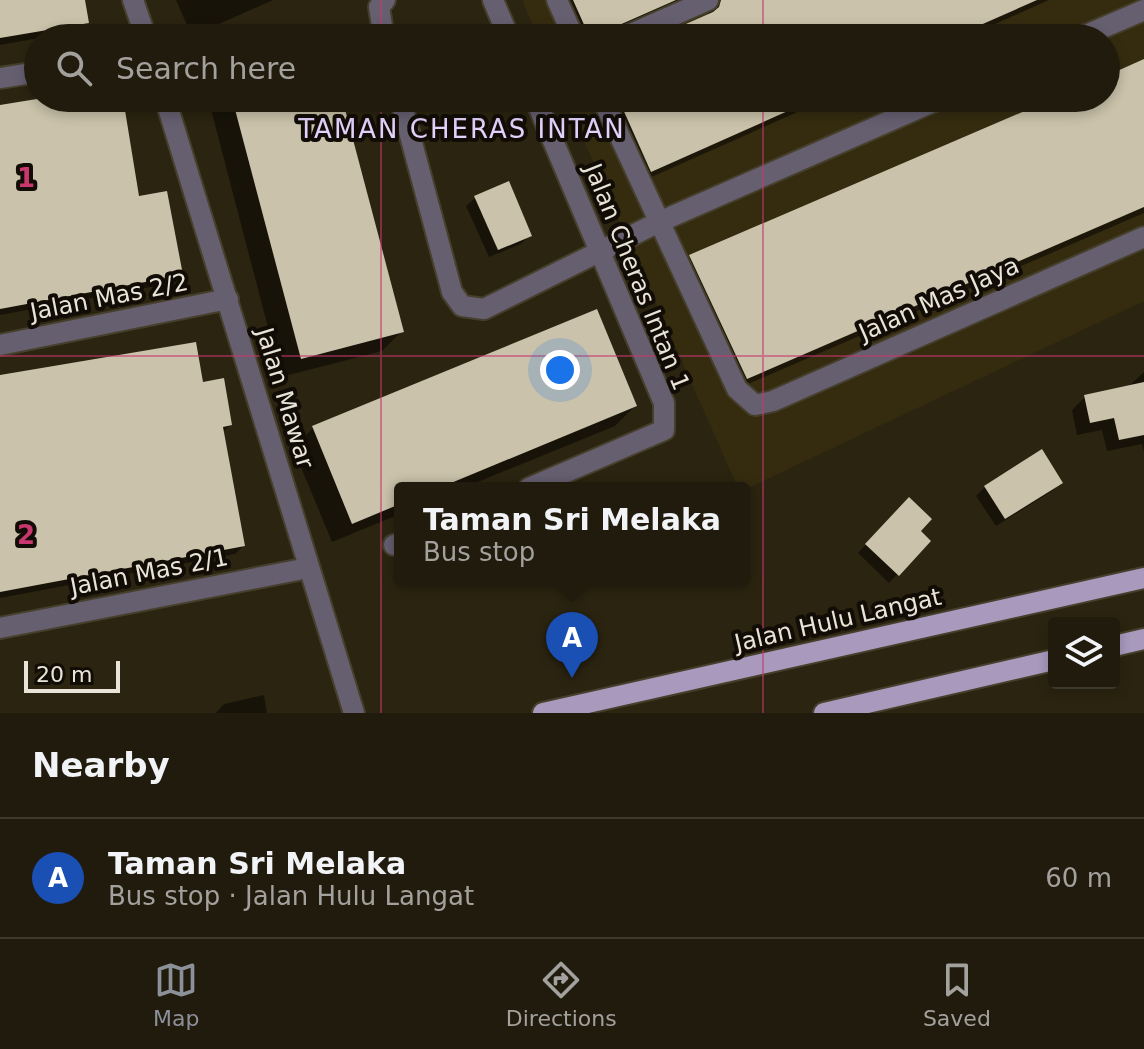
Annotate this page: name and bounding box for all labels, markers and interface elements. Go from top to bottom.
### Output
search box [24,24,1120,112]
icon: search [52,46,96,90]
text: Search here [116,51,296,86]
district label: TAMAN CHERAS INTAN [297,114,626,144]
street label: Jalan Cheras Intan 1 [578,158,695,394]
text: 1 [17,163,35,193]
street label: Jalan Mas Jaya [853,251,1023,348]
street label: Jalan Mas 2/2 [26,268,190,326]
street label: Jalan Mawar [250,322,320,472]
your location [540,350,580,390]
popup [394,482,750,586]
text: Taman Sri Melaka [423,502,721,537]
text: 2 [17,520,35,550]
text: Bus stop [423,537,535,567]
street label: Jalan Mas 2/1 [66,543,230,601]
street label: Jalan Hulu Langat [730,583,944,658]
pin: A [546,612,598,678]
map controls [1048,617,1120,689]
button: layers [1048,617,1120,689]
scale bar [24,657,120,693]
text: 20 m [36,662,92,687]
text: Nearby [32,745,170,785]
text: Taman Sri Melaka [108,846,406,881]
text: A [48,863,68,893]
text: 60 m [1045,863,1112,893]
text: Bus stop · Jalan Hulu Langat [108,881,474,911]
tab: Map [153,958,200,1031]
tab: Directions [506,958,617,1031]
tab: Saved [923,958,991,1031]

